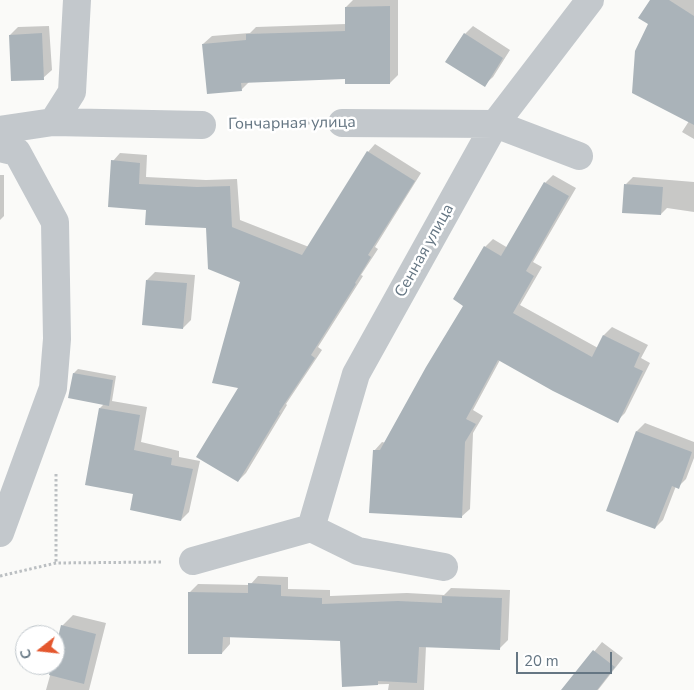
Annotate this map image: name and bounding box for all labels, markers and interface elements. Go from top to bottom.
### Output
street label: Гончарная улица [228,113,356,135]
street label: Сенная улица [391,201,459,301]
north arrow [15,625,65,675]
scale bar [519,642,615,674]
text: С [16,647,37,661]
text: 20 m [524,651,559,671]

